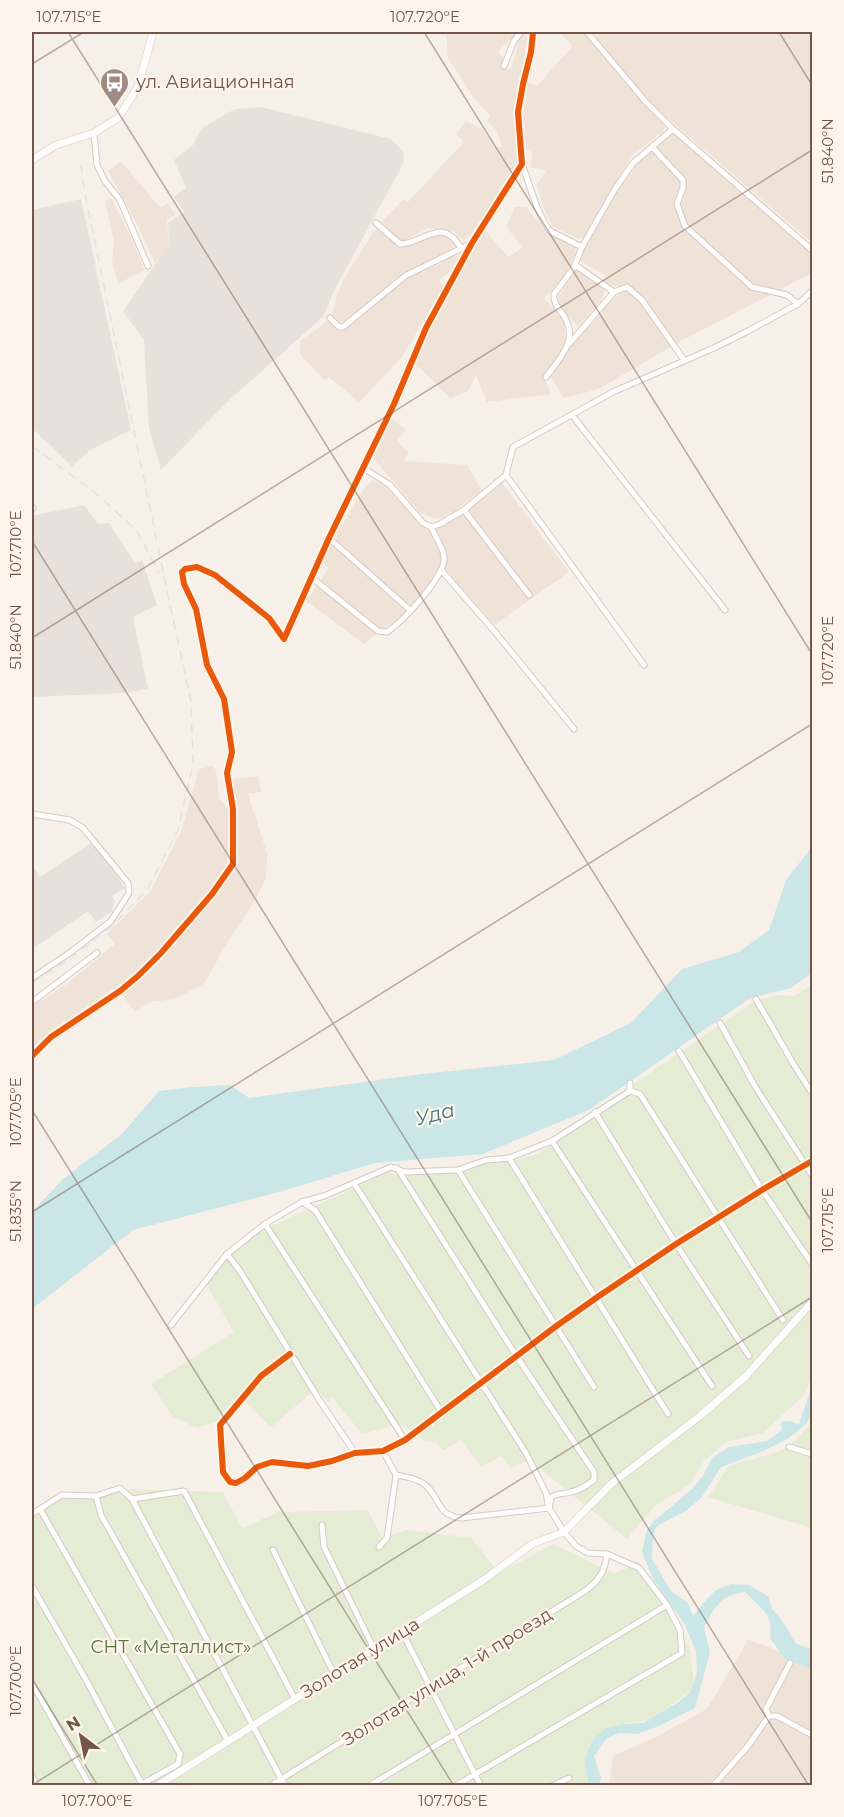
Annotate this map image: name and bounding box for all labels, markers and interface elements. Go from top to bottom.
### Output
text: 107.715°E [36,7,102,26]
text: 107.720°E [390,7,460,26]
bus stop icon: ул. Авиационная [99,66,131,108]
place label: ул. Авиационная [135,71,295,93]
text: 51.840°N [818,118,837,184]
text: 107.710°E [6,511,25,577]
text: 51.840°N [6,604,25,670]
text: 107.720°E [818,616,837,686]
text: 107.705°E [6,1077,25,1147]
water label: Уда [413,1098,457,1130]
text: 51.835°N [6,1180,25,1242]
text: 107.715°E [818,1187,837,1253]
street label: Золотая улица, 1-й проезд [338,1603,556,1751]
street label: Золотая улица [297,1613,423,1703]
park label: СНТ «Металлист» [91,1636,251,1658]
text: 107.700°E [6,1645,25,1717]
north arrow [51,1706,111,1766]
text: N [63,1712,84,1735]
text: 107.700°E [61,1791,133,1810]
text: 107.705°E [418,1791,488,1810]

